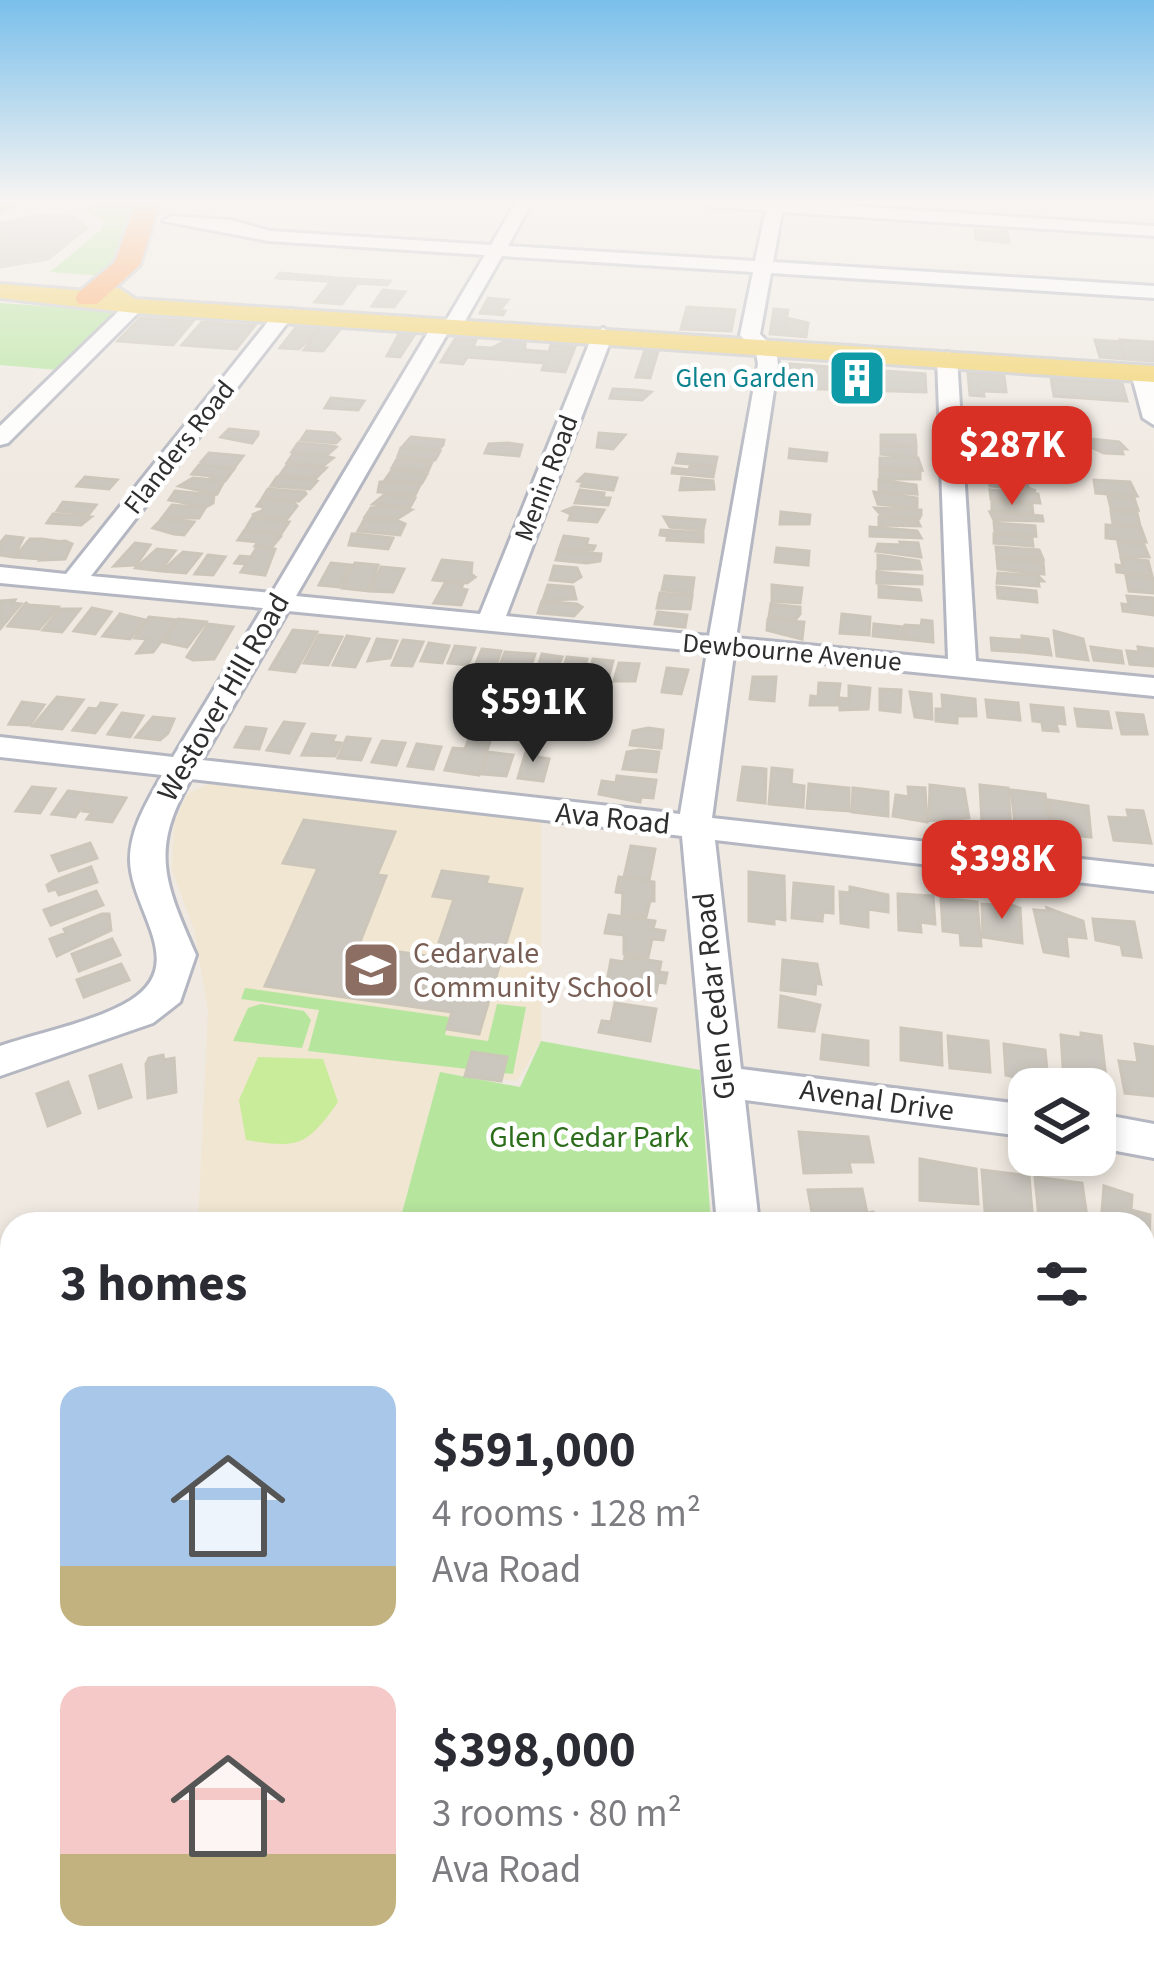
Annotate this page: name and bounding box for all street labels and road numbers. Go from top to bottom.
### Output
street label: Flanders Road [114,372,244,523]
street label: Menin Road [505,409,588,547]
street label: Westover Hill Road [146,585,301,809]
street label: Dewbourne Avenue [681,623,903,682]
street label: Ava Road [554,791,672,846]
street label: Glen Cedar Road [682,890,747,1102]
street label: Avenal Drive [797,1068,957,1133]

